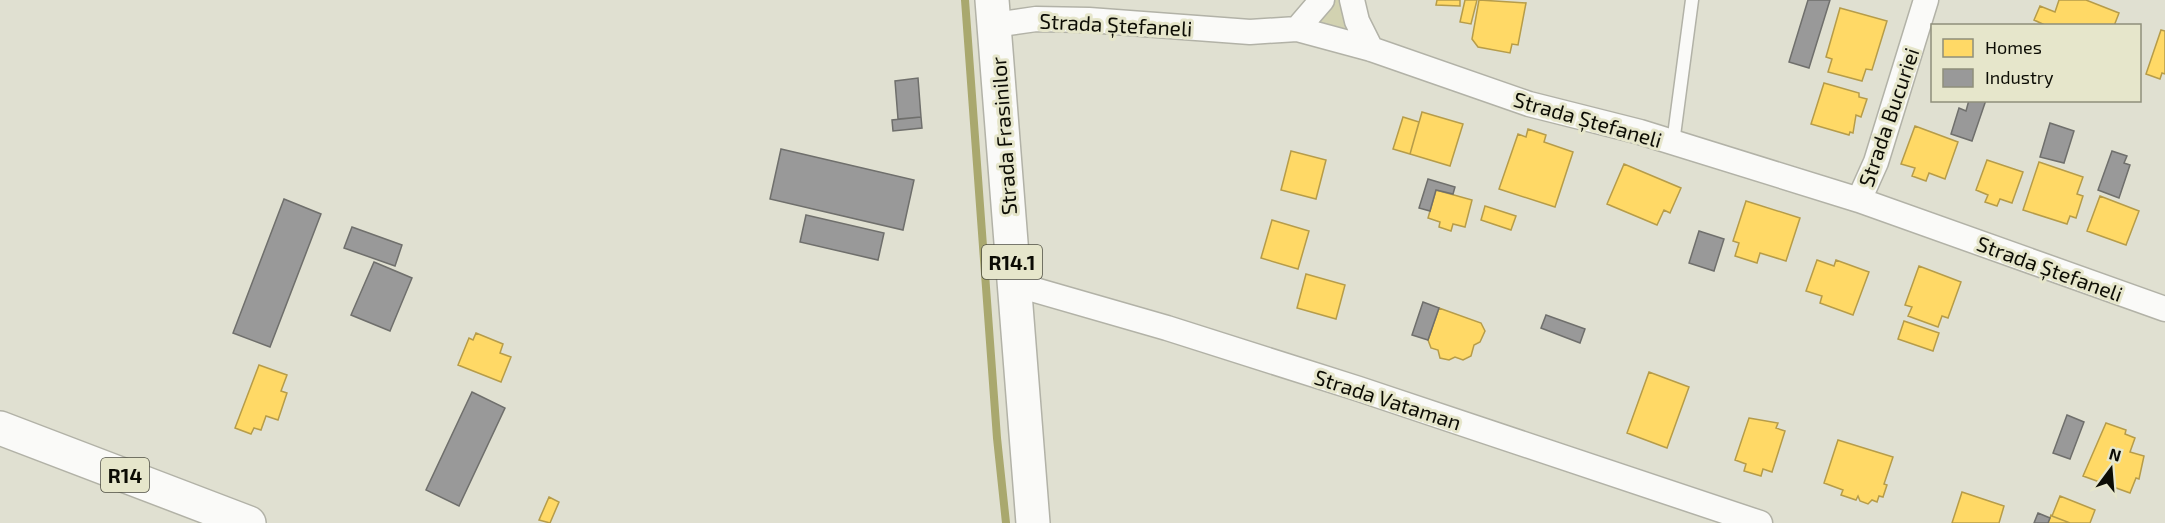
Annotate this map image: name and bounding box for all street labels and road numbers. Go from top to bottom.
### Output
street label: Strada Ștefaneli [1039,8,1193,42]
street label: Strada Bucuriei [1853,44,1923,190]
street label: Strada Frasinilor [985,55,1021,216]
street label: Strada Ștefaneli [1510,86,1665,154]
street label: Strada Ștefaneli [1973,230,2126,308]
road number: R14.1 [982,245,1042,279]
street label: Strada Vataman [1312,364,1464,434]
road number: R14 [101,458,149,492]

